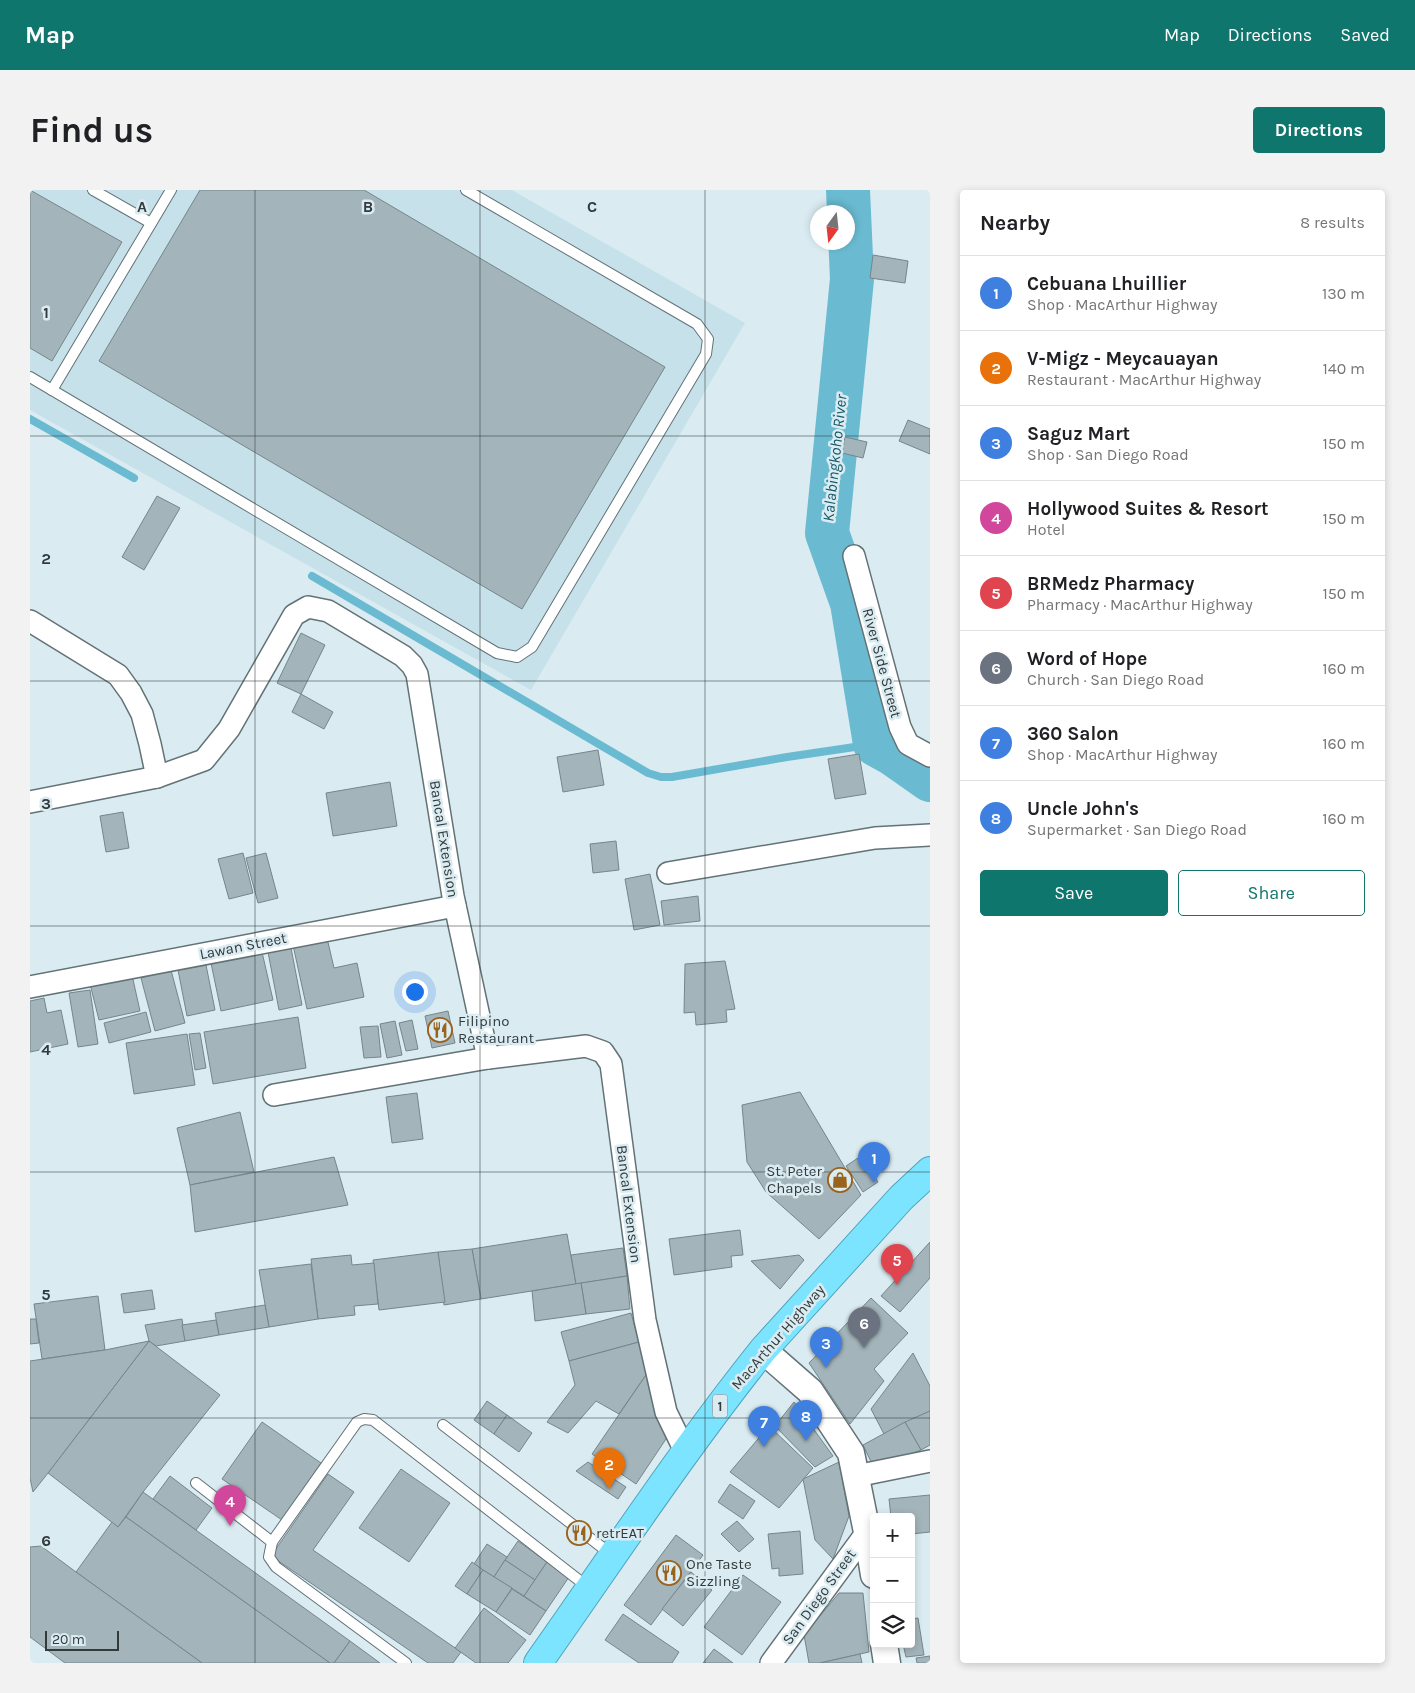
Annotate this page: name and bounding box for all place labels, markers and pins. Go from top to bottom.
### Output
place label: Filipino Restaurant [458,1012,534,1047]
restaurant icon: Filipino Restaurant [427,1017,453,1043]
pin: 1 [858,1142,890,1183]
place label: St. Peter Chapels [766,1162,823,1197]
shop icon: St. Peter Chapels [827,1167,853,1193]
pin: 5 [881,1244,913,1285]
pin: 6 [848,1307,880,1348]
pin: 3 [810,1327,842,1368]
pin: 8 [790,1400,822,1441]
pin: 7 [748,1406,780,1447]
pin: 2 [593,1448,625,1489]
pin: 4 [214,1485,246,1526]
restaurant icon: retrEAT [566,1520,592,1546]
place label: retrEAT [596,1524,645,1542]
place label: One Taste Sizzling [686,1555,752,1590]
restaurant icon: One Taste Sizzling [656,1560,682,1586]

